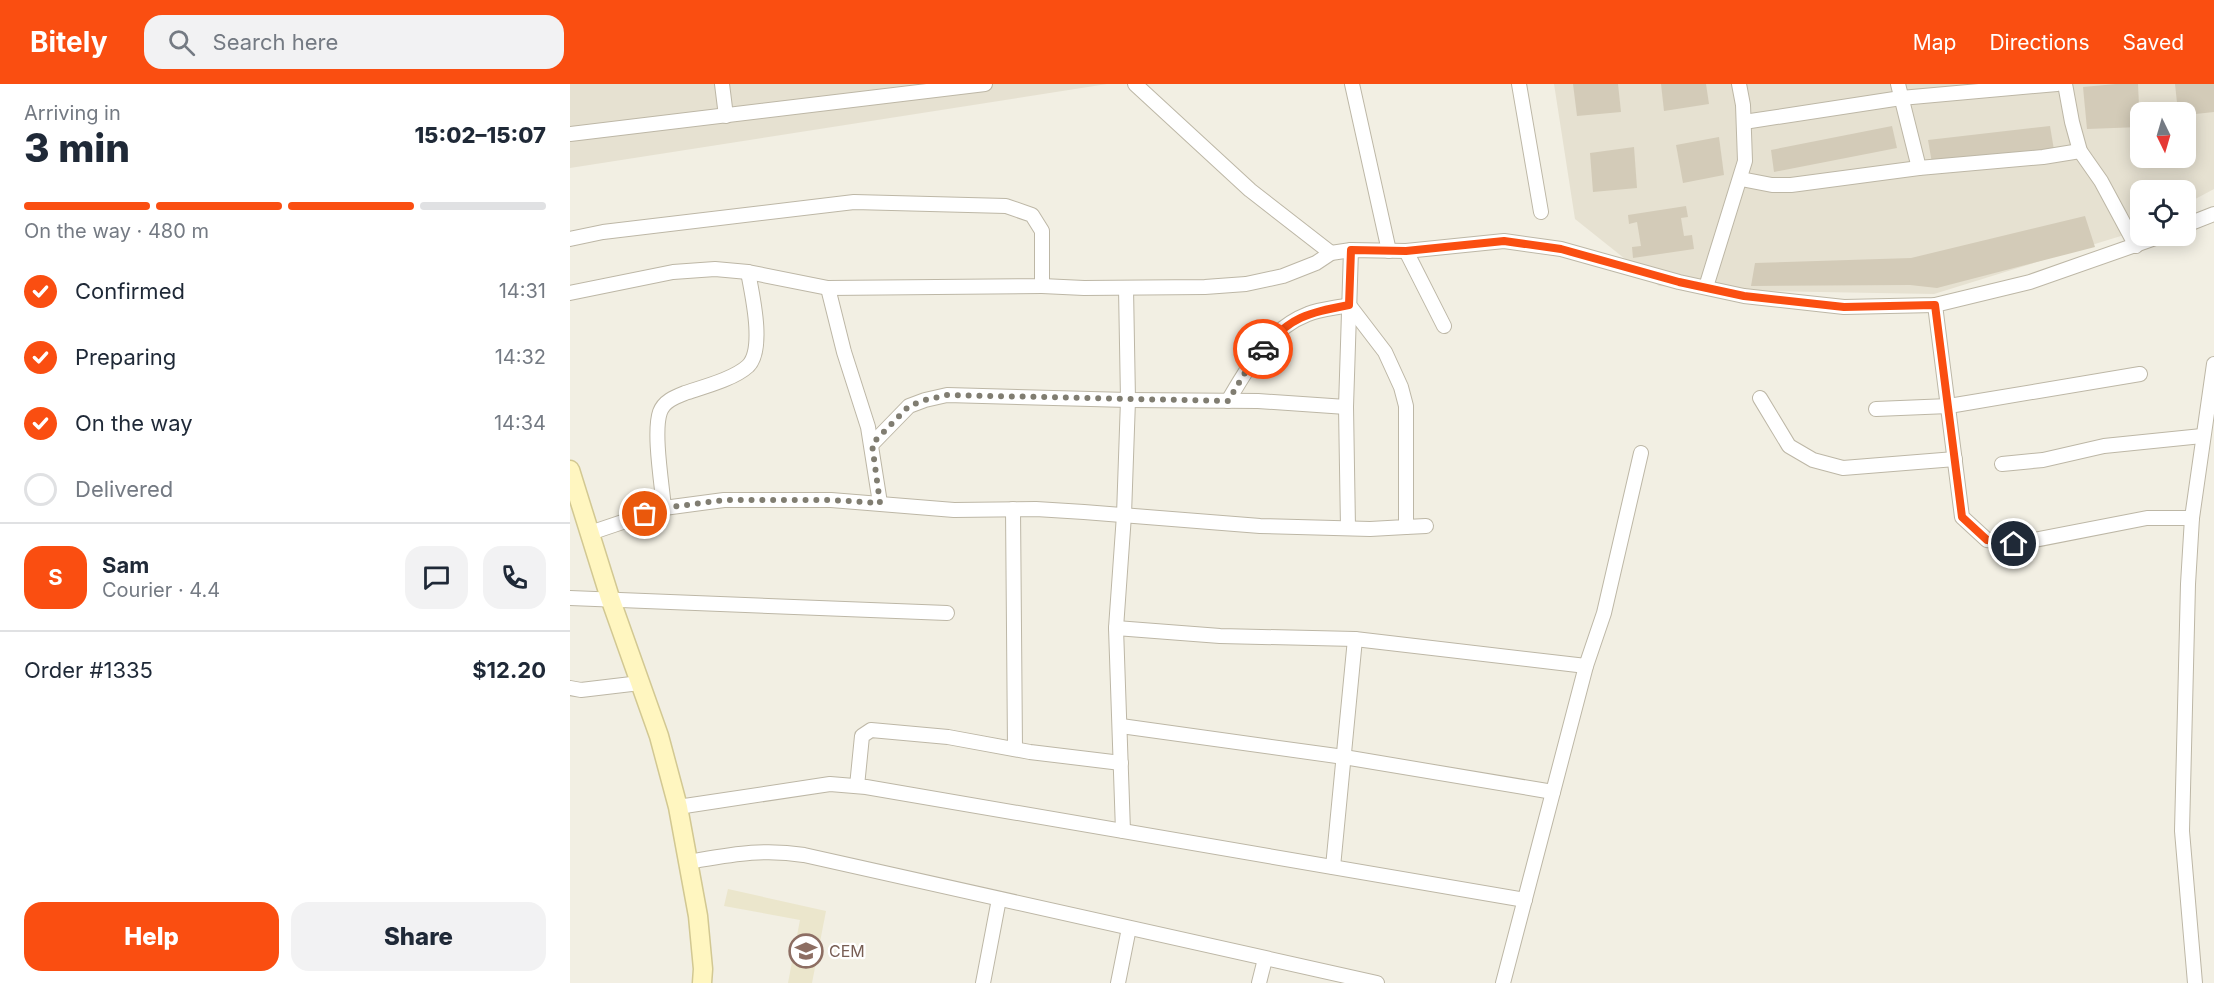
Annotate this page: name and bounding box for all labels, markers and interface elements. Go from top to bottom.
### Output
search box [144,15,564,69]
text: Bitely [30,25,108,59]
icon: search [165,26,198,59]
text: Search here [213,29,338,55]
text: Map [1913,30,1956,55]
text: Directions [1989,30,2090,55]
text: Saved [2123,30,2184,55]
text: Arriving in [24,101,121,125]
north arrow [2130,102,2196,168]
map controls [2130,102,2196,246]
text: 15:02–15:07 [414,122,546,148]
text: 3 min [24,124,130,171]
button: locate [2130,180,2196,246]
text: On the way · 480 m [24,219,209,243]
icon: check [24,275,57,308]
text: Confirmed [75,278,185,304]
text: 14:31 [499,279,546,303]
courier [1233,319,1293,379]
icon: car [1247,333,1280,366]
icon: check [24,341,57,374]
text: Preparing [75,344,176,370]
text: 14:32 [495,345,546,369]
icon: check [24,407,57,440]
text: On the way [75,410,193,436]
text: 14:34 [494,411,546,435]
text: Delivered [75,476,173,502]
pin [619,488,670,539]
icon: bag [628,497,661,530]
pin [1988,518,2039,569]
icon: home [1997,527,2030,560]
button: chat [405,546,468,609]
button: phone [483,546,546,609]
text: Sam [102,552,149,578]
text: S [48,564,63,590]
text: Courier · 4.4 [102,578,220,602]
text: Order #1335 [24,657,153,683]
text: $12.20 [472,657,546,683]
button: Help [24,902,279,971]
button: Share [291,902,546,971]
school or university icon: CEM [788,933,824,969]
place label: CEM [829,941,865,961]

